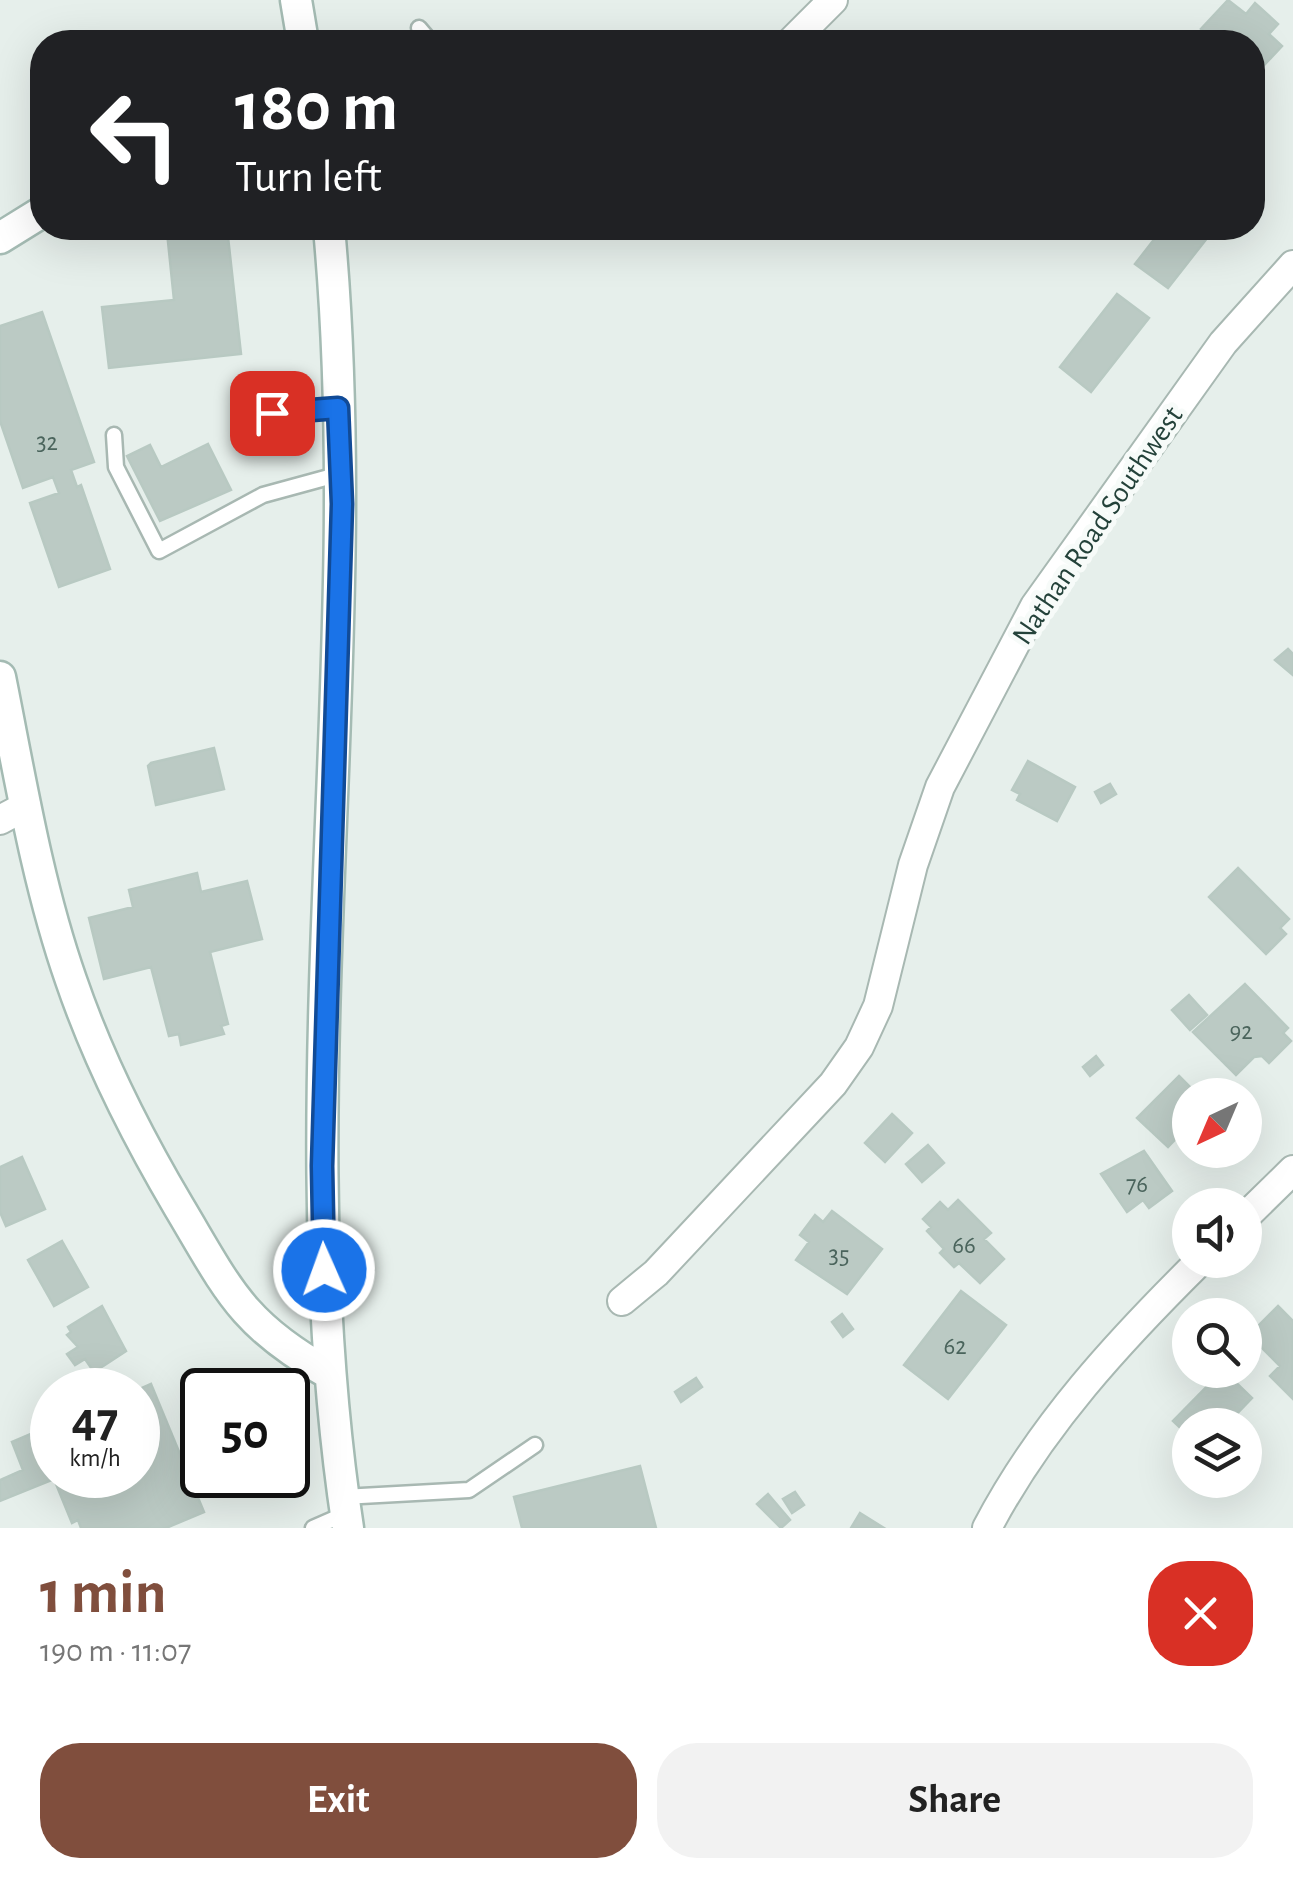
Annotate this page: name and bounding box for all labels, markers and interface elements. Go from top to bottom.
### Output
icon: left [70,70,200,200]
text: 180 m [235,73,398,143]
text: Turn left [235,155,382,200]
pin [230,371,315,456]
icon: arrive [245,386,300,441]
street label: Nathan Road Southwest [1007,401,1189,650]
house number: 32 [36,430,58,455]
house number: 92 [1229,1019,1253,1044]
north arrow [1172,1078,1262,1168]
map controls [1172,1078,1262,1498]
house number: 76 [1126,1172,1148,1197]
button: sound [1172,1188,1262,1278]
position arrow [272,1218,376,1322]
house number: 66 [952,1233,976,1258]
house number: 35 [829,1243,849,1268]
button: search [1172,1298,1262,1388]
house number: 62 [943,1334,967,1359]
speed limit sign: 50 [180,1368,310,1498]
text: 47 [72,1396,118,1446]
button: layers [1172,1408,1262,1498]
text: km/h [69,1446,121,1471]
button: close [1148,1561,1253,1666]
text: 1 min [40,1564,166,1624]
text: 190 m · 11:07 [40,1635,191,1667]
button: Exit [40,1743,637,1858]
button: Share [657,1743,1253,1858]

